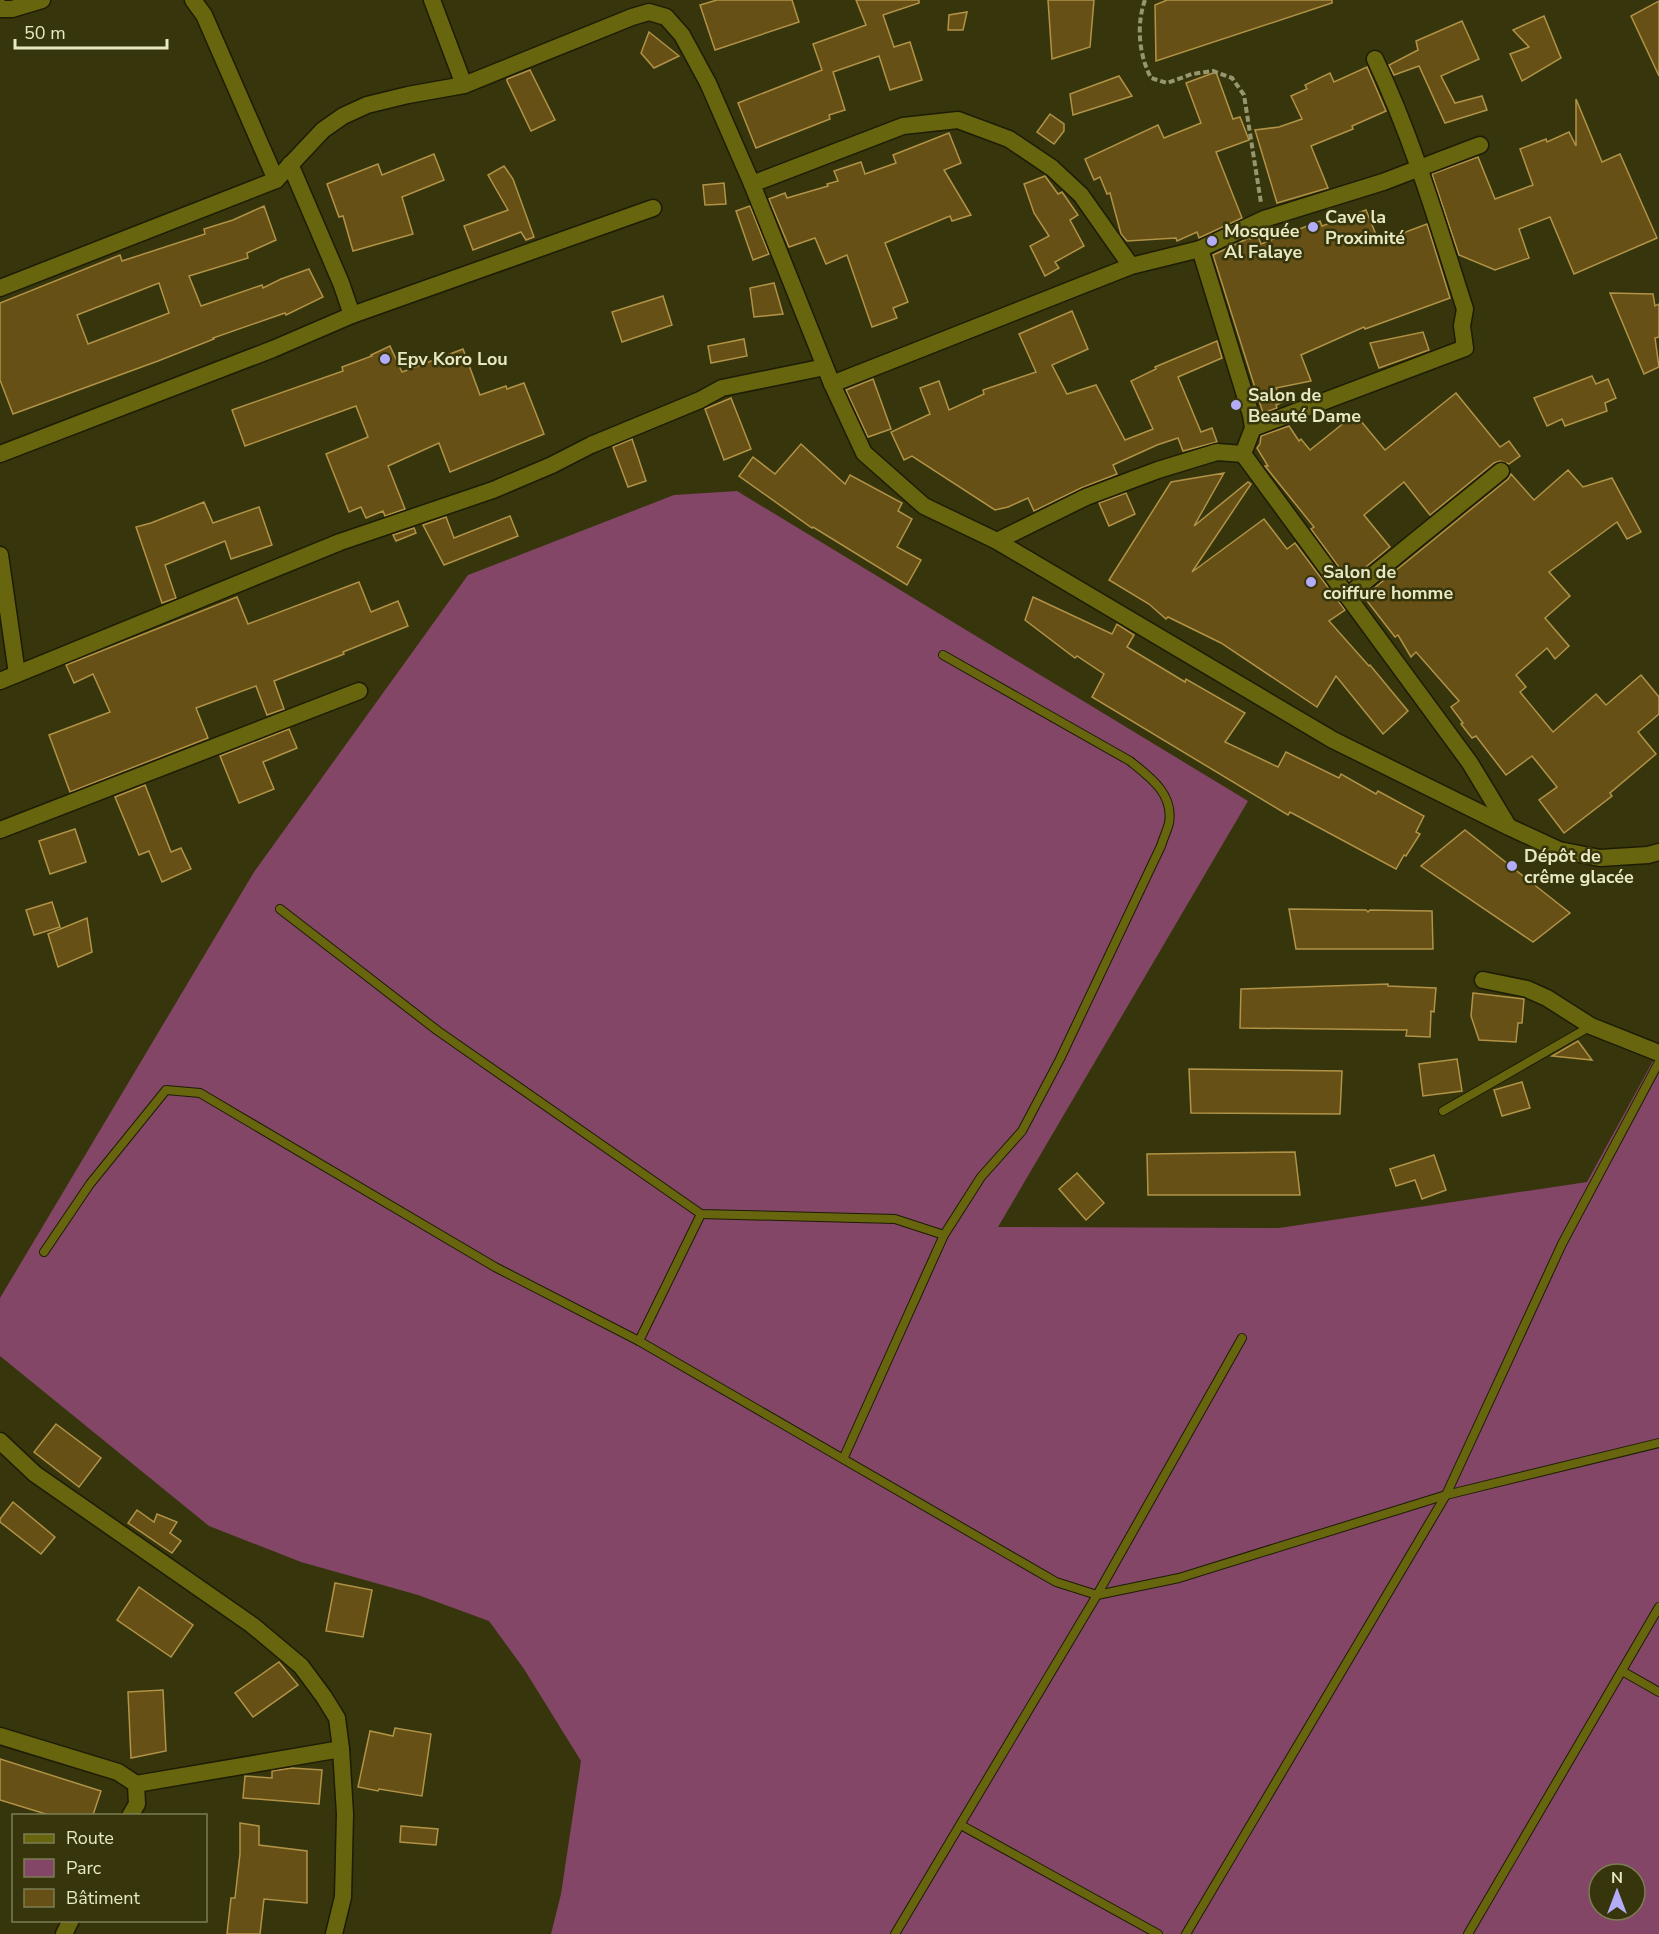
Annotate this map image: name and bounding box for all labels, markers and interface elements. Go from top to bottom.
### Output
scale bar [15,12,166,50]
text: 50 m [24,21,66,45]
place label: Cave la Proximité [1325,205,1405,250]
place label: Mosquée Al Falaye [1224,219,1302,264]
marker: Cave la Proximité [1306,220,1320,234]
marker: Mosquée Al Falaye [1205,234,1219,248]
place label: Epv Koro Lou [397,347,508,371]
marker: Epv Koro Lou [378,352,392,366]
place label: Salon de Beauté Dame [1248,383,1361,428]
marker: Salon de Beauté Dame [1229,398,1243,412]
place label: Salon de coiffure homme [1323,560,1453,605]
marker: Salon de coiffure homme [1304,575,1318,589]
place label: Dépôt de crême glacée [1524,844,1634,889]
marker: Dépôt de crême glacée [1505,859,1519,873]
legend [12,1814,207,1922]
text: Route [66,1826,114,1850]
text: Parc [66,1856,101,1880]
north arrow [1587,1862,1647,1922]
text: N [1611,1867,1623,1889]
text: Bâtiment [66,1886,140,1910]

